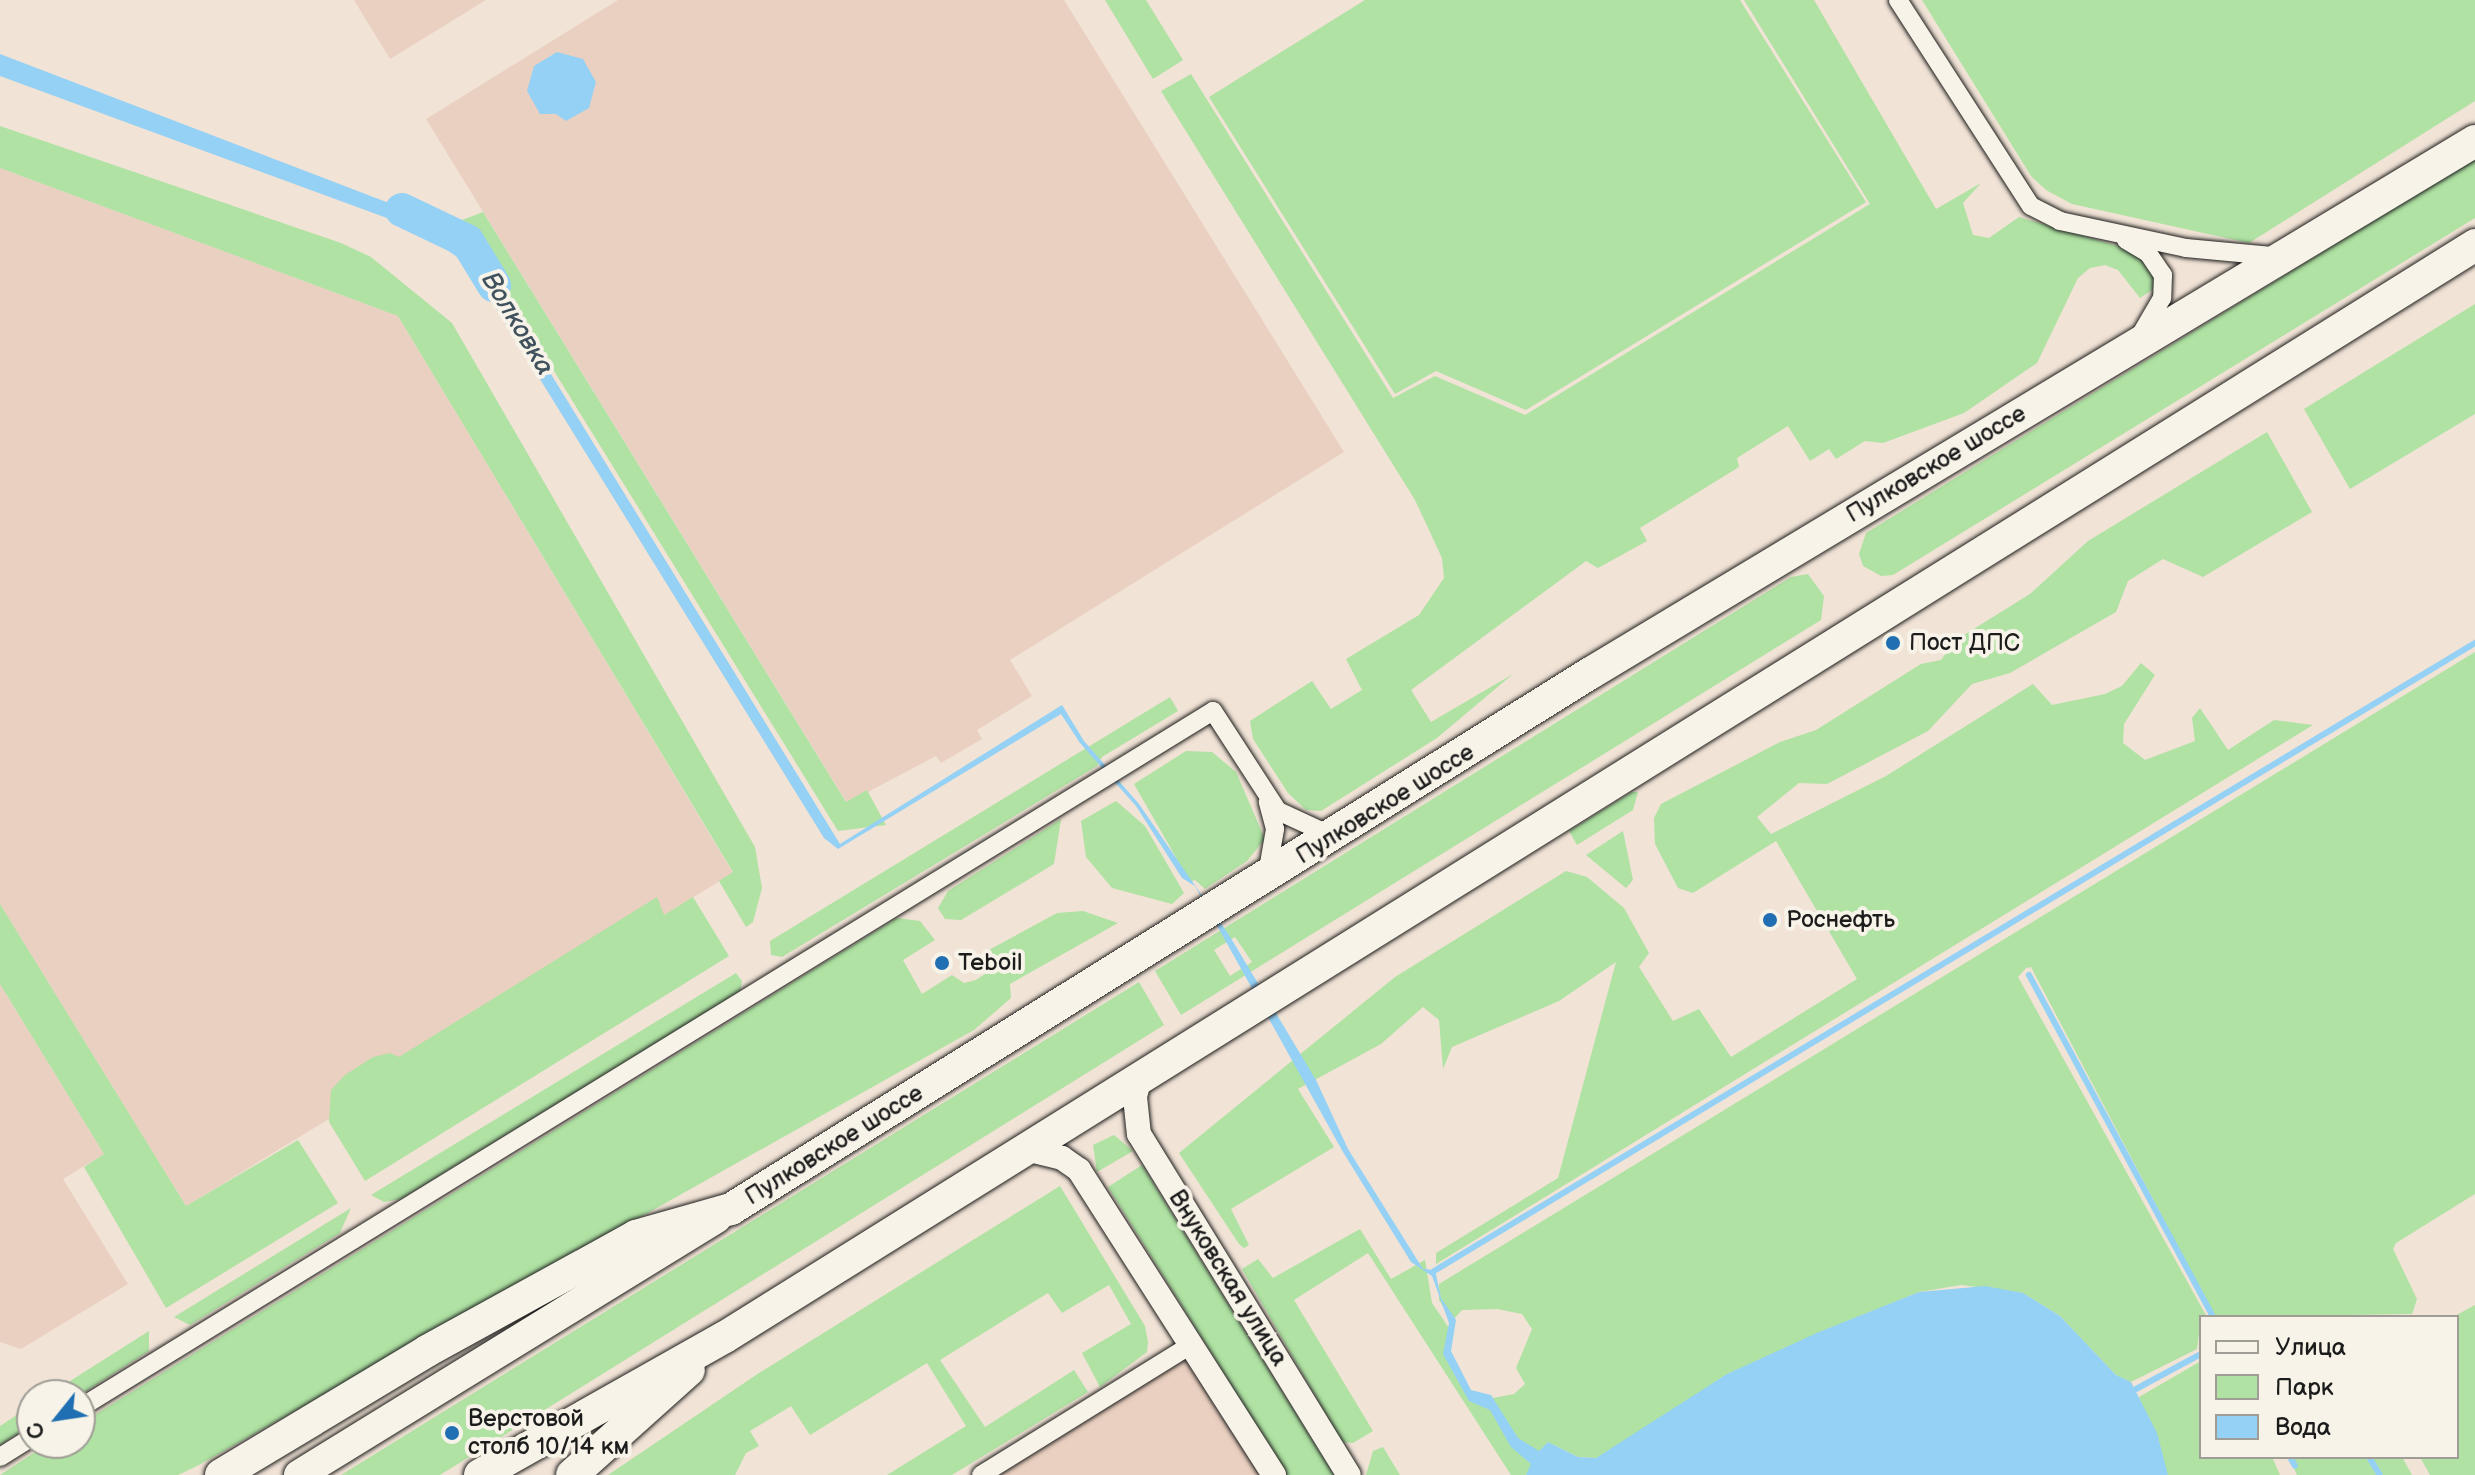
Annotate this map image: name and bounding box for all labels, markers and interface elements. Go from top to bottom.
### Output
water label: Волковка [474,267,560,381]
street label: Пулковское шоссе [1841,399,2031,529]
place label: Пост ДПС [1909,629,2020,657]
marker: Пост ДПС [1884,634,1902,652]
street label: Пулковское шоссе [1291,738,1479,870]
place label: Роснефть [1786,906,1895,934]
marker: Роснефть [1761,911,1779,929]
place label: Teboil [958,949,1022,977]
marker: Teboil [933,954,951,972]
street label: Пулковское шоссе [740,1079,928,1211]
street label: Внуковская улица [1162,1185,1294,1371]
legend [2199,1315,2459,1459]
text: Улица [2275,1333,2346,1362]
text: Парк [2275,1373,2333,1402]
north arrow [16,1379,96,1459]
place label: Верстовой столб 10/14 км [468,1405,629,1461]
text: Вода [2275,1413,2331,1442]
text: С [21,1417,52,1444]
marker: Верстовой столб 10/14 км [443,1424,461,1442]

